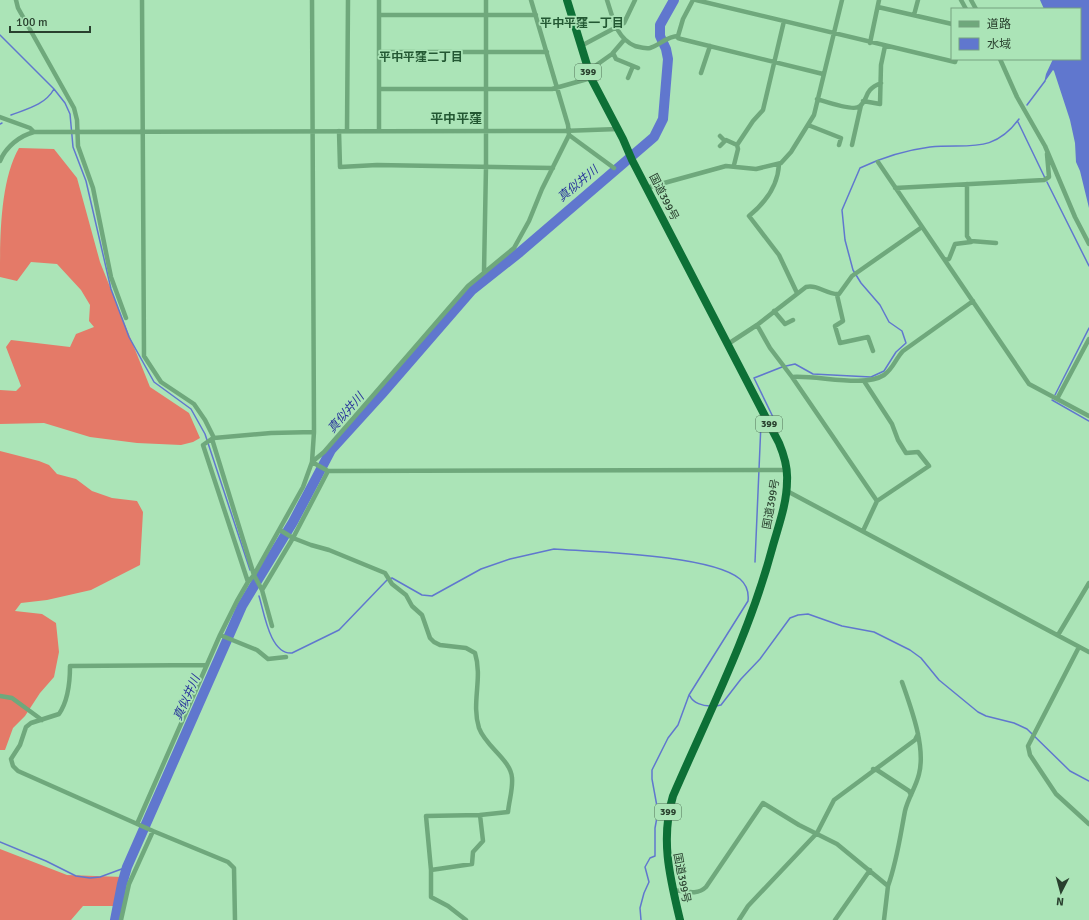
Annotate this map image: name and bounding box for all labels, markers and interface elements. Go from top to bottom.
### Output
scale bar [10,8,90,34]
legend [951,8,1081,60]
text: 100 m [16,15,48,30]
district label: 平中平窪一丁目 [540,16,624,31]
text: 道路 [987,17,1011,32]
text: 水域 [987,37,1011,52]
district label: 平中平窪二丁目 [379,50,463,65]
road number: 399 [575,64,601,80]
district label: 平中平窪 [430,111,482,127]
water label: 真似井川 [555,162,603,205]
street label: 国道399号 [647,171,681,223]
water label: 真似井川 [325,388,369,436]
road number: 399 [756,416,782,432]
street label: 国道399号 [760,478,782,530]
water label: 真似井川 [170,671,204,723]
road number: 399 [655,804,681,820]
street label: 国道399号 [671,852,693,904]
north arrow [1041,872,1081,912]
text: N [1056,895,1064,908]

